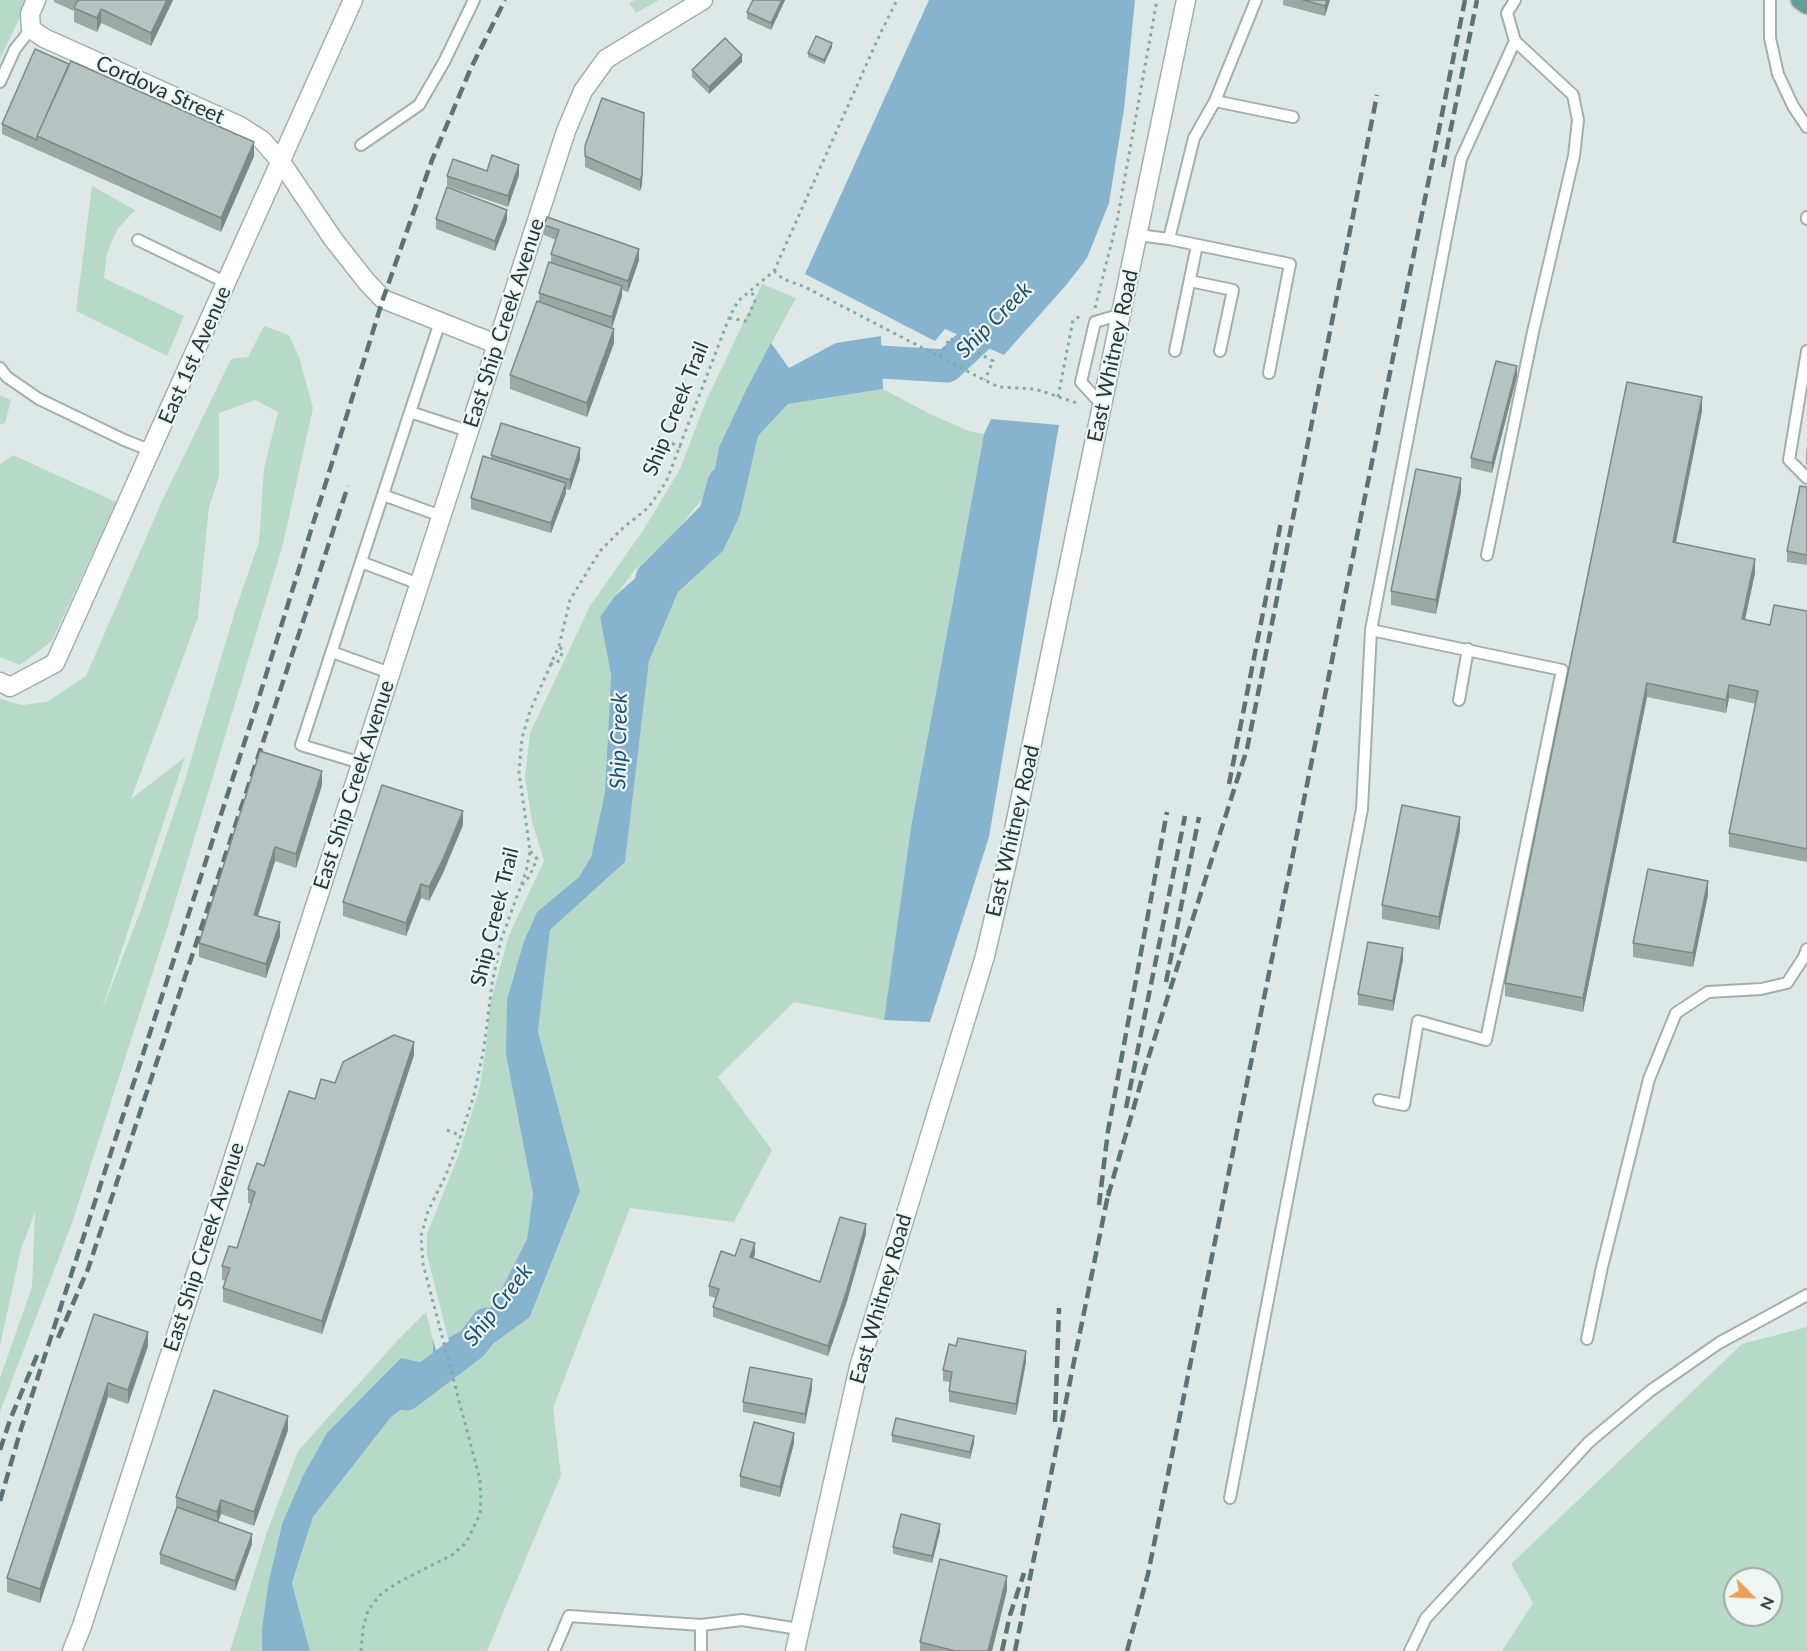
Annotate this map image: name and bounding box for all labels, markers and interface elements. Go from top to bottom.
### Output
street label: Cordova Street [92,50,228,130]
street label: East Ship Creek Avenue [458,215,550,431]
street label: East Whitney Road [1082,267,1144,445]
water label: Ship Creek [950,276,1038,364]
street label: East 1st Avenue [153,282,237,428]
street label: Ship Creek Trail [638,338,714,480]
street label: East Ship Creek Avenue [308,677,400,893]
water label: Ship Creek [605,692,633,790]
street label: East Whitney Road [981,743,1045,919]
street label: Ship Creek Trail [466,845,524,989]
street label: East Ship Creek Avenue [158,1139,250,1355]
street label: East Whitney Road [845,1211,917,1387]
water label: Ship Creek [458,1259,538,1351]
north arrow [1723,1567,1783,1627]
text: N [1757,1594,1779,1613]

